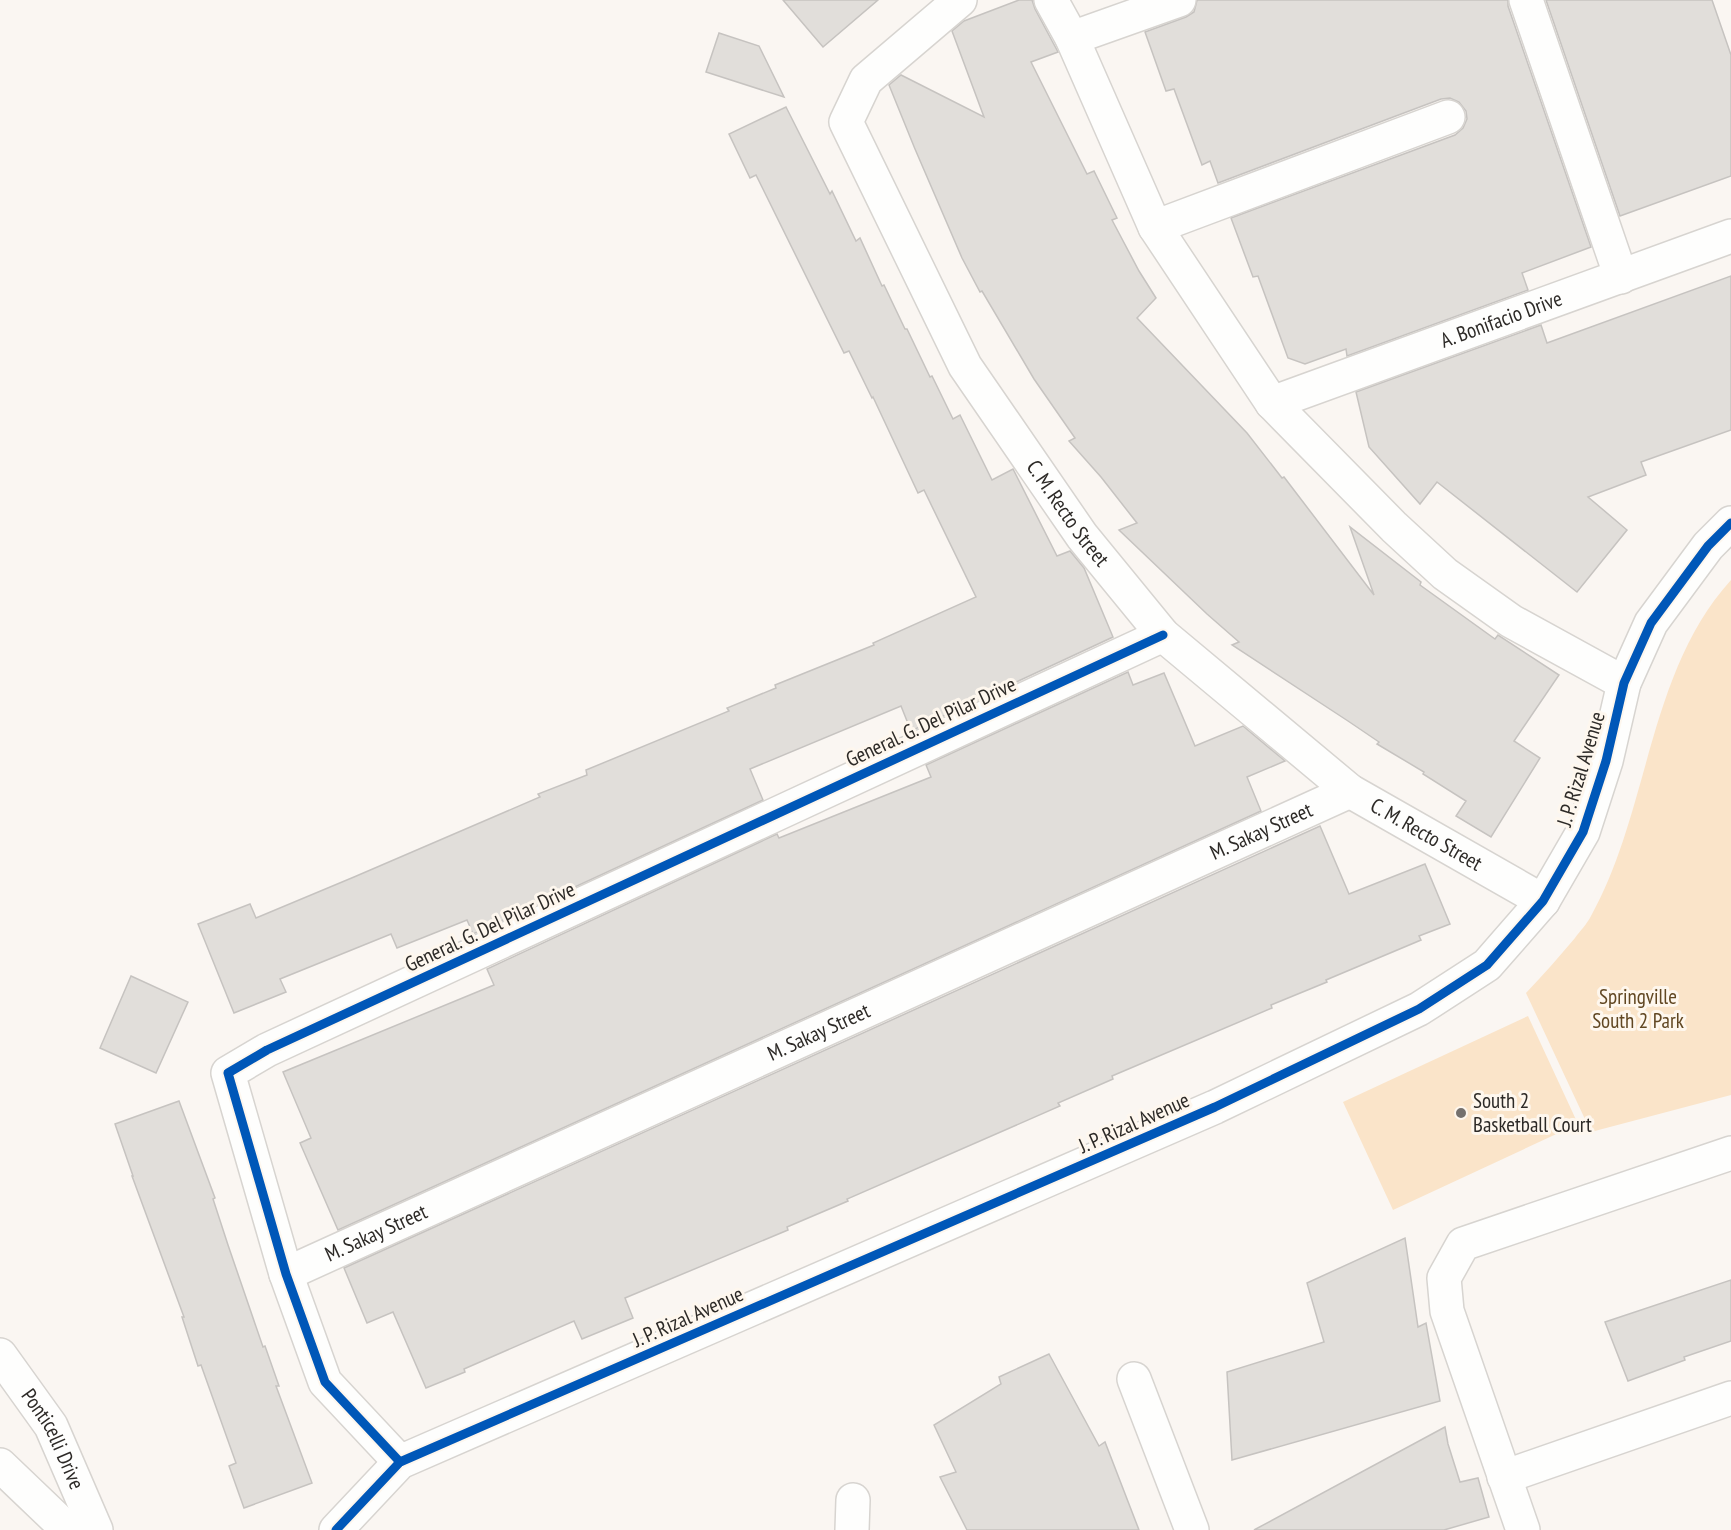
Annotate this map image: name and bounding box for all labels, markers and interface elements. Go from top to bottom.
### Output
street label: A. Bonifacio Drive [1437,285,1566,354]
street label: C. M. Recto Street [1021,455,1115,572]
street label: General. G. Del Pilar Drive [841,670,1020,773]
street label: J. P. Rizal Avenue [1550,708,1611,830]
street label: C. M. Recto Street [1366,791,1487,877]
street label: M. Sakay Street [1206,796,1317,866]
street label: General. G. Del Pilar Drive [400,875,579,978]
park label: Springville South 2 Park [1592,983,1684,1034]
street label: M. Sakay Street [763,997,874,1067]
street label: J. P. Rizal Avenue [1073,1086,1193,1159]
place label: South 2 Basketball Court [1473,1087,1592,1138]
marker: South 2 Basketball Court [1454,1106,1468,1120]
street label: M. Sakay Street [321,1198,432,1268]
street label: J. P. Rizal Avenue [627,1280,747,1353]
street label: Ponticelli Drive [16,1383,91,1493]

